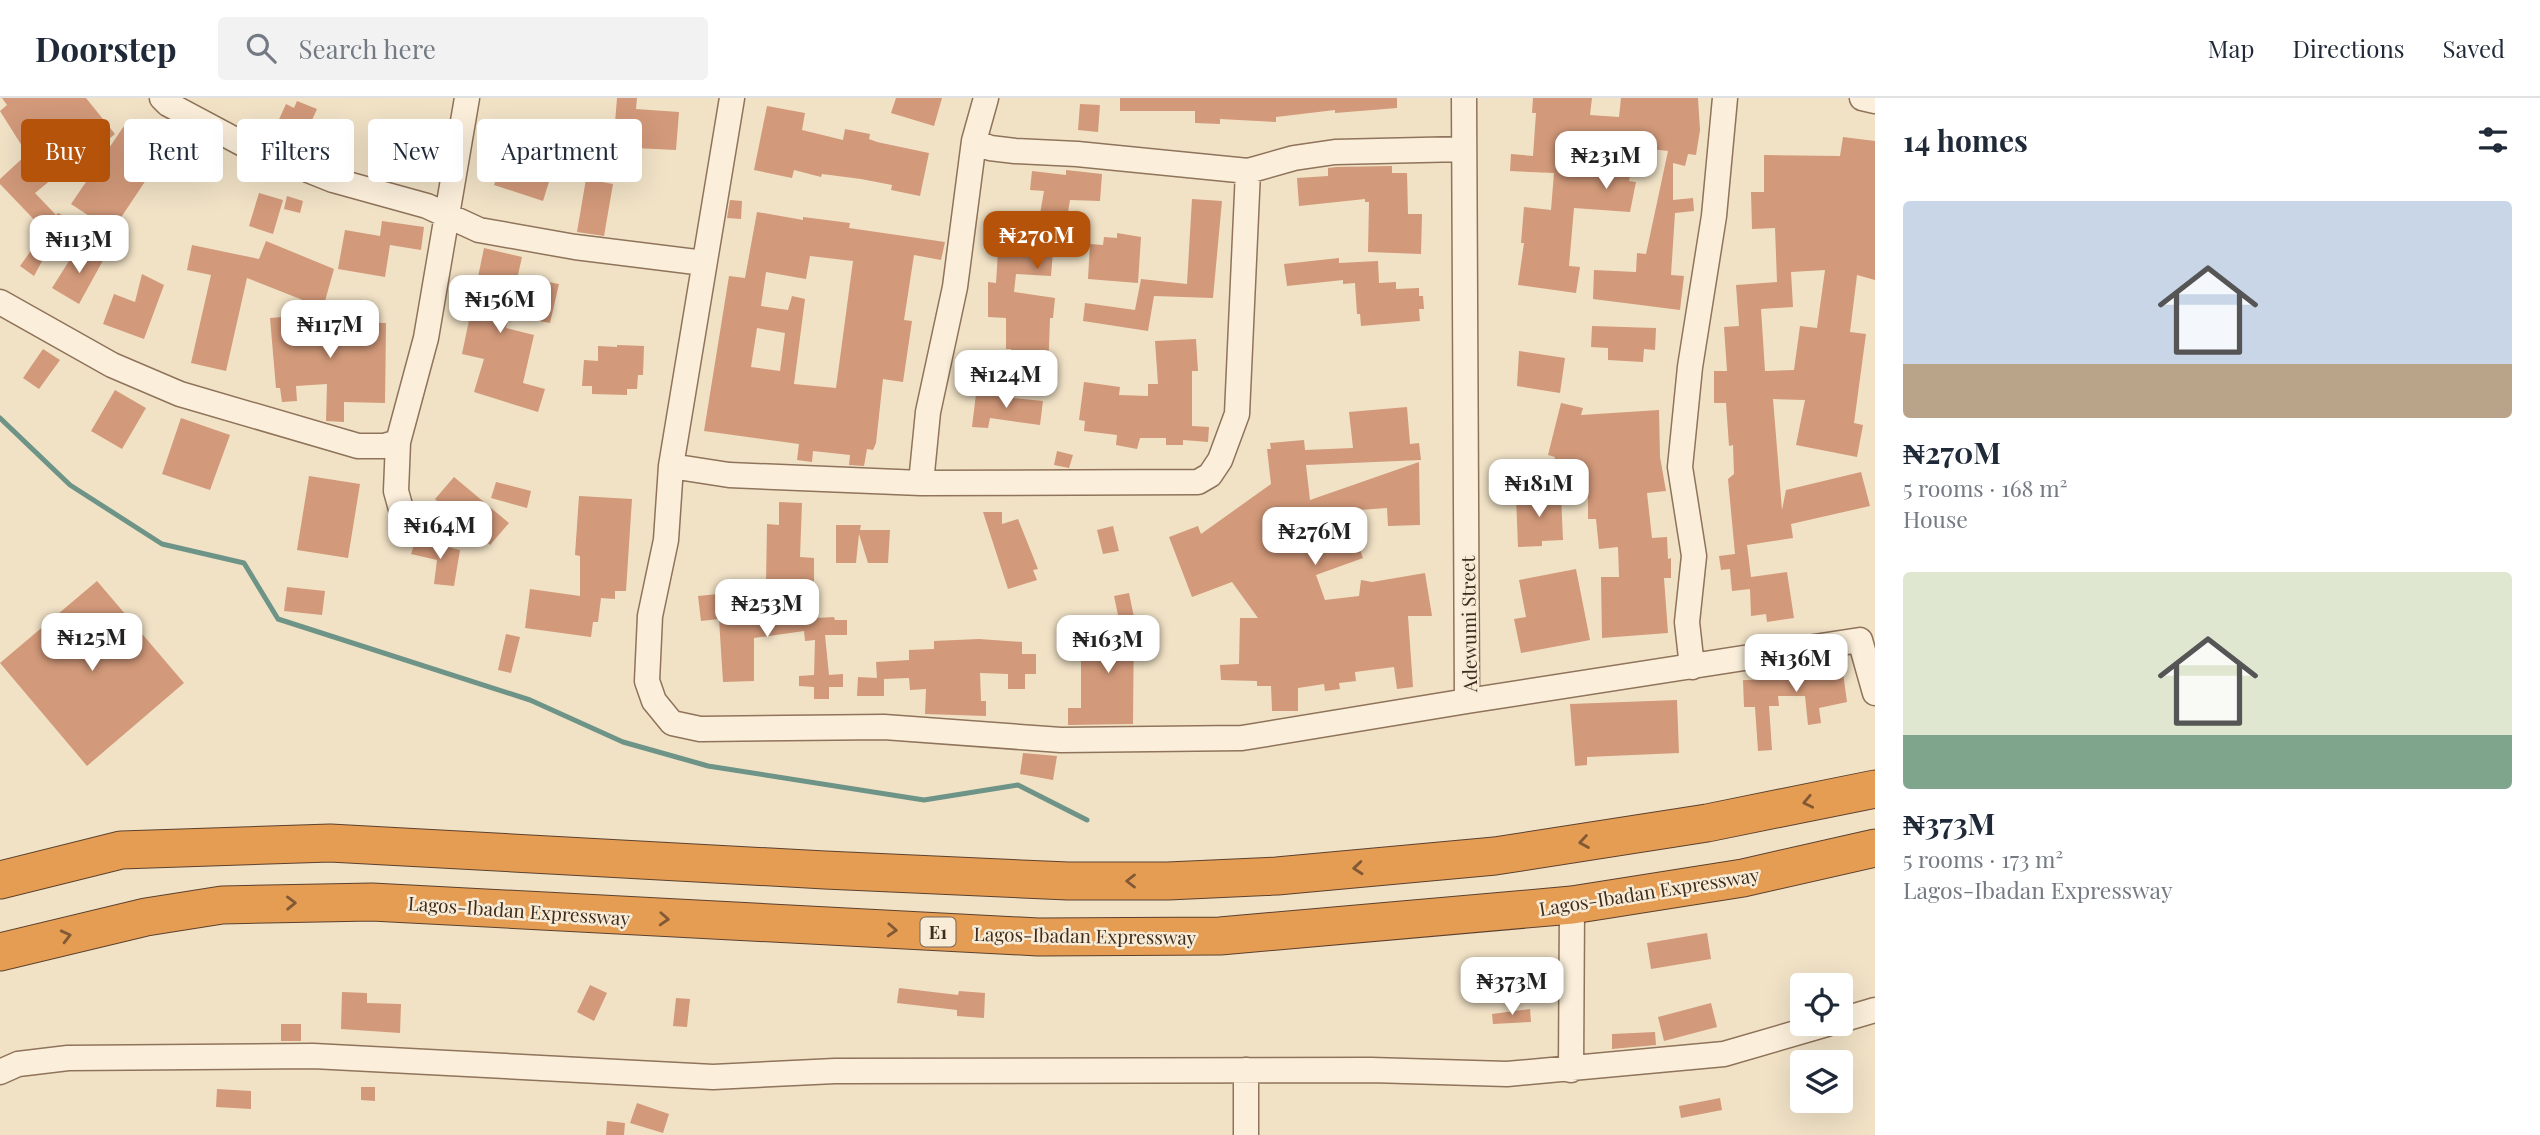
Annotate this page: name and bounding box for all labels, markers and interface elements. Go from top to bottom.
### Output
search box [218,17,708,80]
text: Doorstep [35,26,176,70]
icon: search [242,29,280,67]
text: Search here [298,31,436,66]
text: Map [2208,32,2254,64]
text: Directions [2292,32,2405,64]
text: Saved [2443,32,2505,64]
chip: Buy [21,119,110,182]
chip: Rent [124,119,223,182]
chip: Filters [237,119,354,182]
chip: New [368,119,463,182]
chip: Apartment [477,119,642,182]
text: 14 homes [1903,120,2028,160]
icon: filters [2474,121,2512,159]
pin: ₦231M [1557,132,1655,191]
text: ₦231M [1571,138,1641,169]
pin: ₦270M [988,212,1086,271]
pin: ₦113M [30,216,128,275]
text: ₦270M [999,218,1075,249]
text: ₦113M [46,222,112,253]
icon: home [2145,247,2271,373]
pin: ₦156M [451,275,549,335]
text: ₦156M [465,282,535,313]
pin: ₦117M [281,300,379,360]
text: ₦117M [297,307,363,338]
pin: ₦124M [957,350,1055,410]
text: ₦124M [971,357,1041,388]
text: ₦270M [1903,432,2001,472]
pin: ₦181M [1490,460,1588,519]
text: ₦181M [1505,466,1573,497]
text: 5 rooms · 168 m² [1903,472,2067,503]
pin: ₦164M [391,502,489,561]
text: House [1903,503,1968,534]
text: ₦164M [404,508,476,539]
pin: ₦276M [1266,508,1364,567]
text: ₦276M [1278,514,1352,545]
street label: Adewumi Street [1454,555,1482,693]
pin: ₦253M [718,580,816,639]
text: ₦253M [731,586,803,617]
pin: ₦125M [43,614,141,673]
pin: ₦163M [1059,616,1157,675]
icon: home [2145,618,2271,744]
text: ₦125M [57,620,127,651]
text: ₦163M [1073,622,1143,653]
pin: ₦136M [1747,634,1845,694]
text: ₦136M [1761,641,1831,672]
one-way arrow [1802,794,1814,809]
text: ₦373M [1903,803,1995,843]
one-way arrow [1578,834,1590,849]
text: 5 rooms · 173 m² [1903,843,2063,874]
one-way arrow [1353,860,1364,875]
street label: Lagos-Ibadan Expressway [1537,861,1761,921]
one-way arrow [1126,873,1136,889]
text: Lagos-Ibadan Expressway [1903,874,2173,905]
street label: Lagos-Ibadan Expressway [407,889,631,931]
one-way arrow [285,896,296,911]
one-way arrow [659,911,670,926]
road number: E1 [920,918,956,946]
street label: Lagos-Ibadan Expressway [973,920,1197,950]
one-way arrow [886,923,897,938]
one-way arrow [60,930,72,944]
pin: ₦373M [1463,958,1561,1017]
text: ₦373M [1477,964,1547,995]
map controls [1790,973,1853,1113]
button: locate [1790,973,1853,1036]
button: layers [1790,1050,1853,1113]

